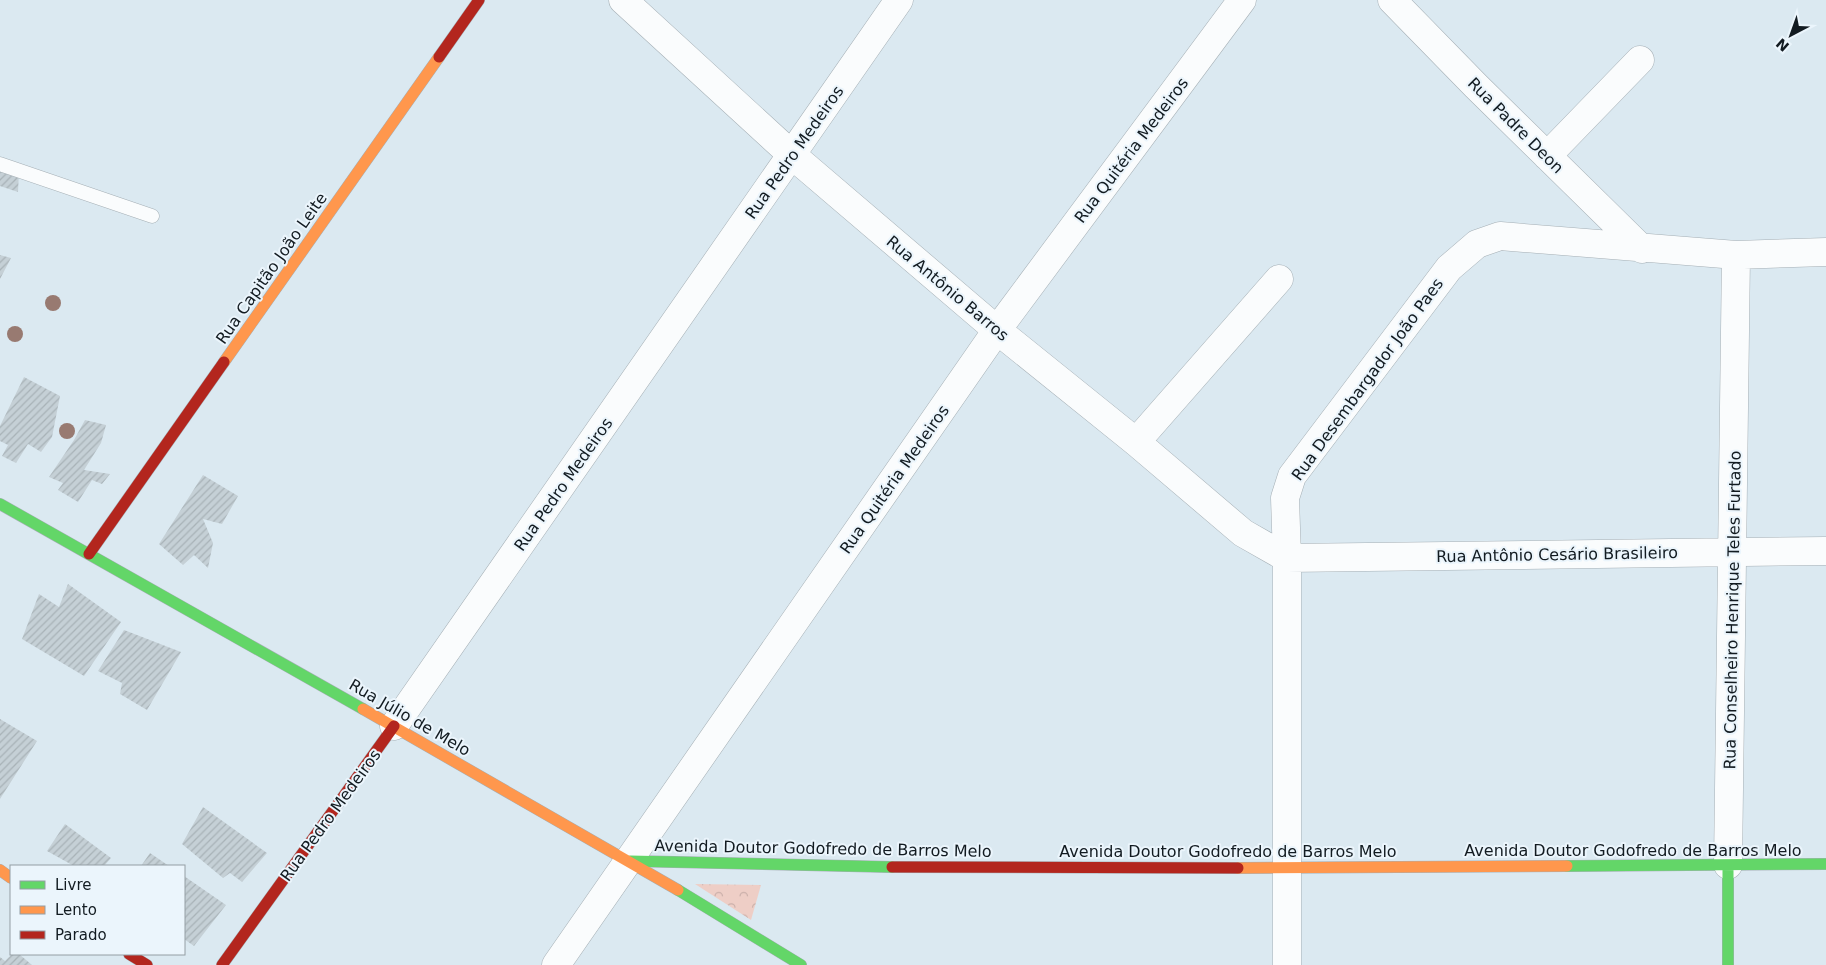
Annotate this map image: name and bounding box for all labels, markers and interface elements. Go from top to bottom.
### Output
north arrow [1766,10,1816,60]
text: N [1773,35,1792,55]
street label: Rua Quitéria Medeiros [1071,74,1192,227]
street label: Rua Padre Deon [1464,74,1567,177]
street label: Rua Pedro Medeiros [741,82,848,222]
street label: Rua Capitão João Leite [212,189,331,348]
street label: Rua Antônio Barros [883,232,1013,345]
street label: Rua Desembargador João Paes [1288,274,1447,484]
street label: Rua Quitéria Medeiros [836,401,953,557]
street label: Rua Pedro Medeiros [510,414,617,554]
street label: Rua Conselheiro Henrique Teles Furtado [1720,451,1745,769]
street label: Rua Antônio Cesário Brasileiro [1436,543,1678,566]
street label: Rua Júlio de Melo [346,675,474,760]
street label: Rua Pedro Medeiros [276,746,385,885]
street label: Avenida Doutor Godofredo de Barros Melo [654,836,992,861]
street label: Avenida Doutor Godofredo de Barros Melo [1464,841,1802,860]
street label: Avenida Doutor Godofredo de Barros Melo [1059,842,1397,861]
legend [10,865,185,955]
text: Livre [55,876,91,894]
text: Lento [55,901,97,919]
text: Parado [55,926,107,944]

